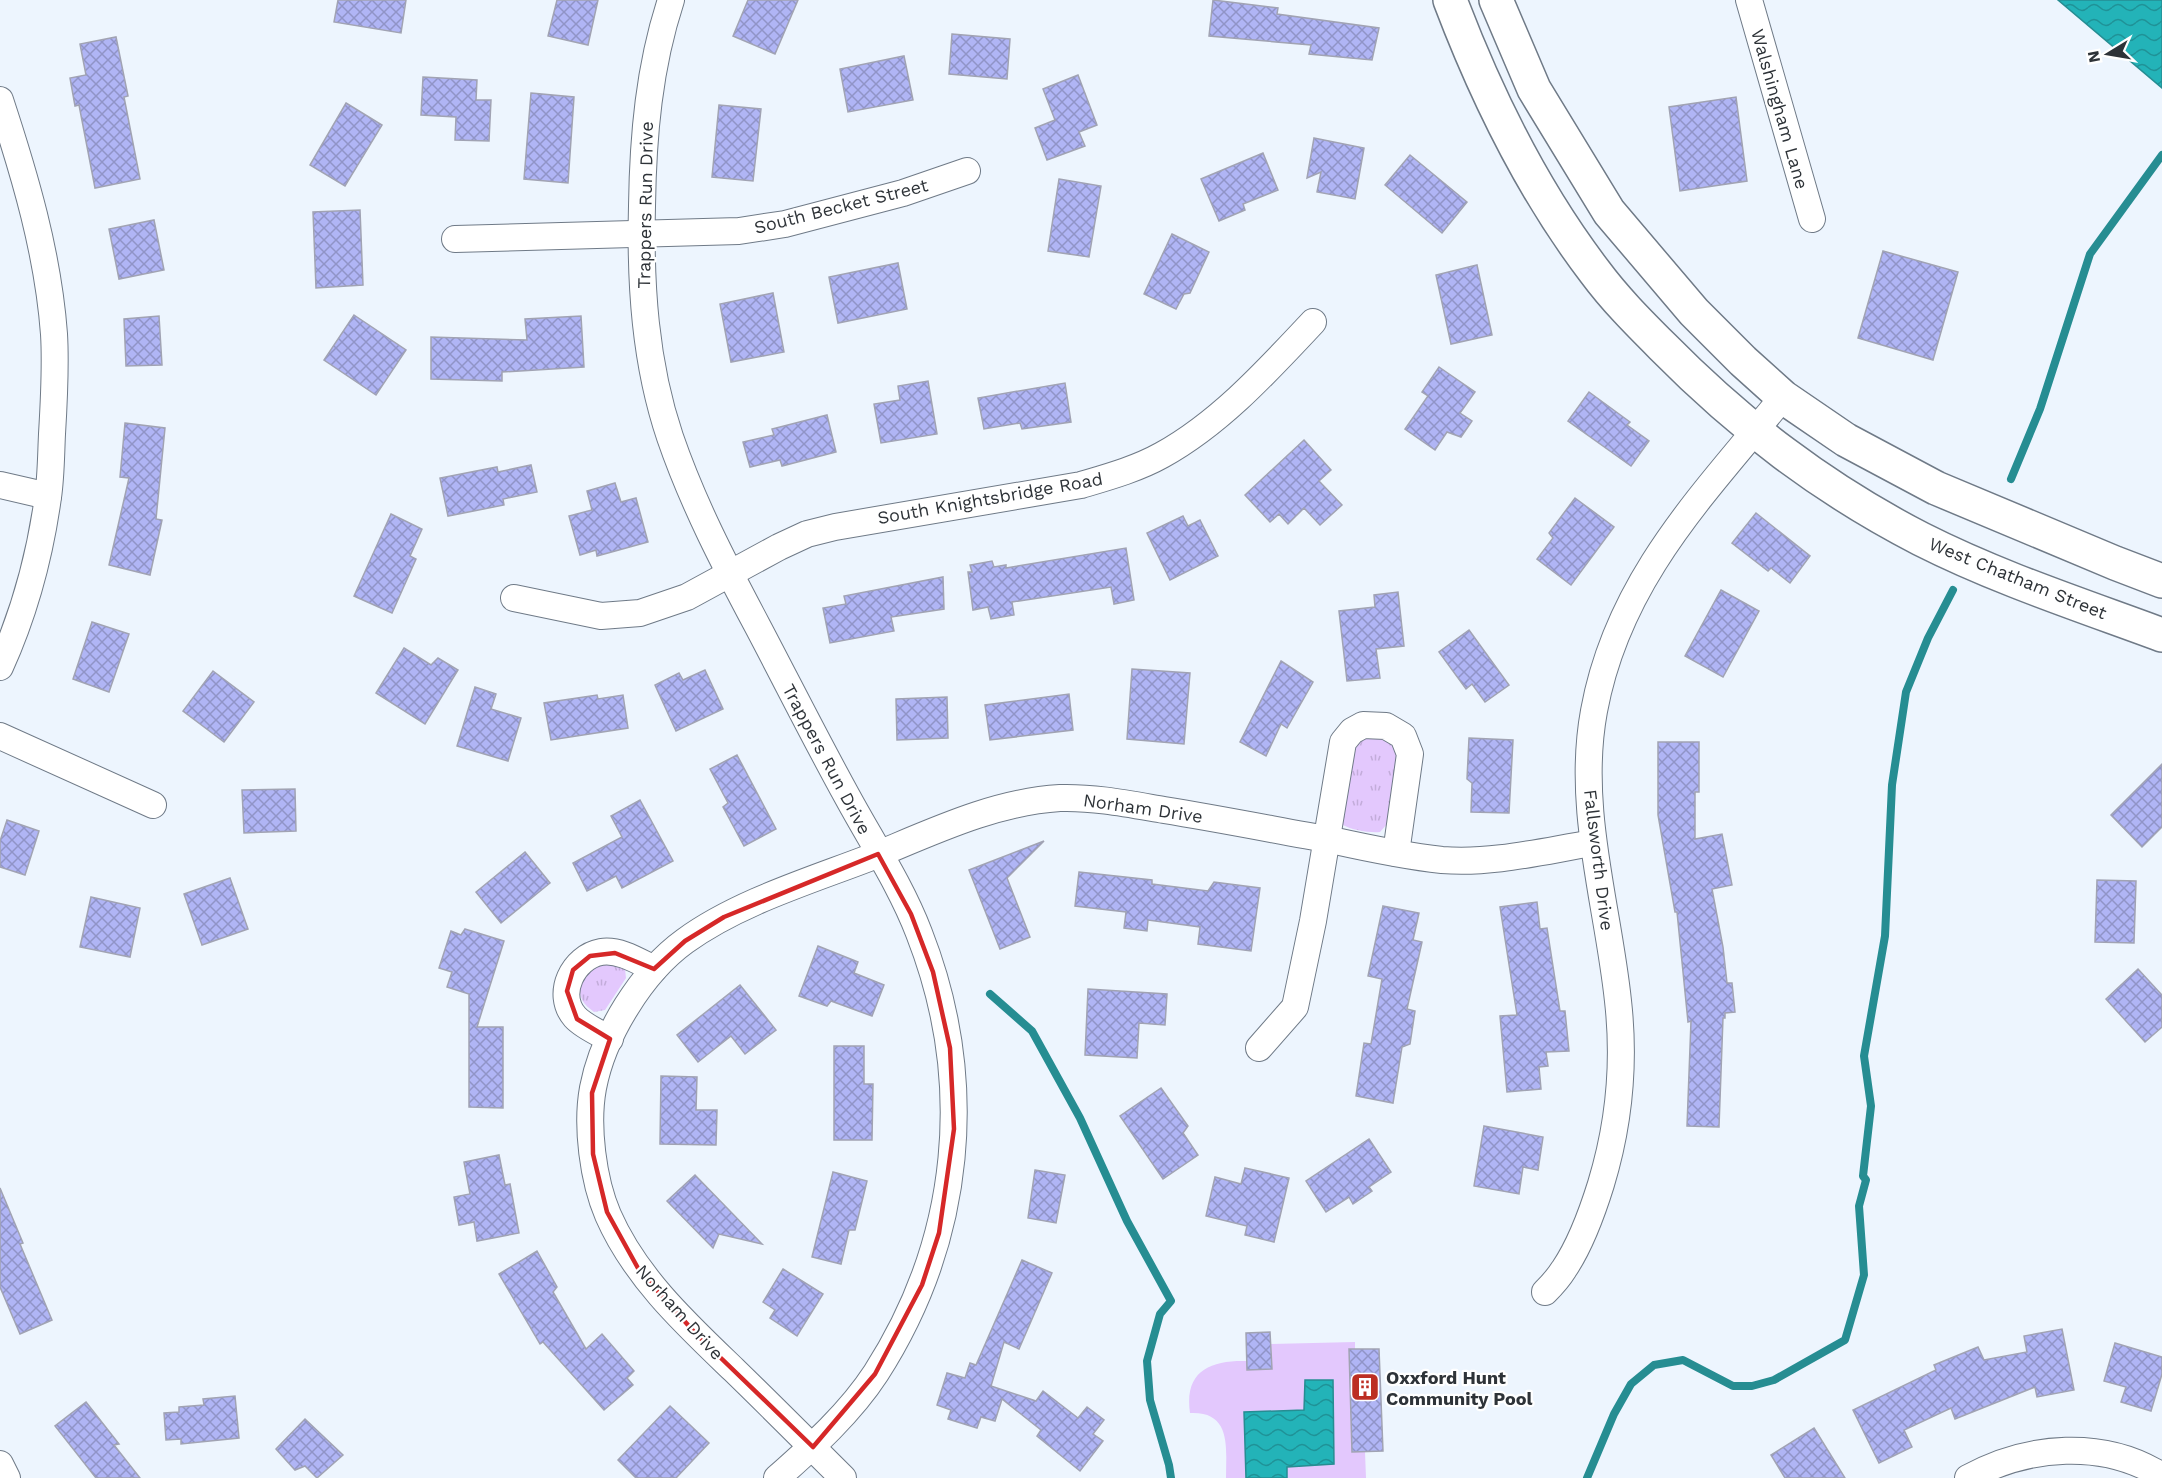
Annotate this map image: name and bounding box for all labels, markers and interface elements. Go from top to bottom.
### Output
north arrow [2078,24,2138,84]
street label: Walshingham Lane [1747,27,1813,191]
text: N [2083,49,2104,64]
street label: Trappers Run Drive [633,121,657,289]
street label: South Becket Street [752,174,931,238]
street label: South Knightsbridge Road [876,468,1104,528]
street label: West Chatham Street [1926,533,2110,623]
street label: Trappers Run Drive [778,680,876,838]
street label: Fallsworth Drive [1580,788,1618,932]
street label: Norham Drive [1082,789,1204,827]
street label: Norham Drive [632,1260,728,1364]
place label: Oxxford Hunt Community Pool [1386,1367,1533,1409]
building icon: Oxxford Hunt Community Pool [1349,1371,1381,1403]

